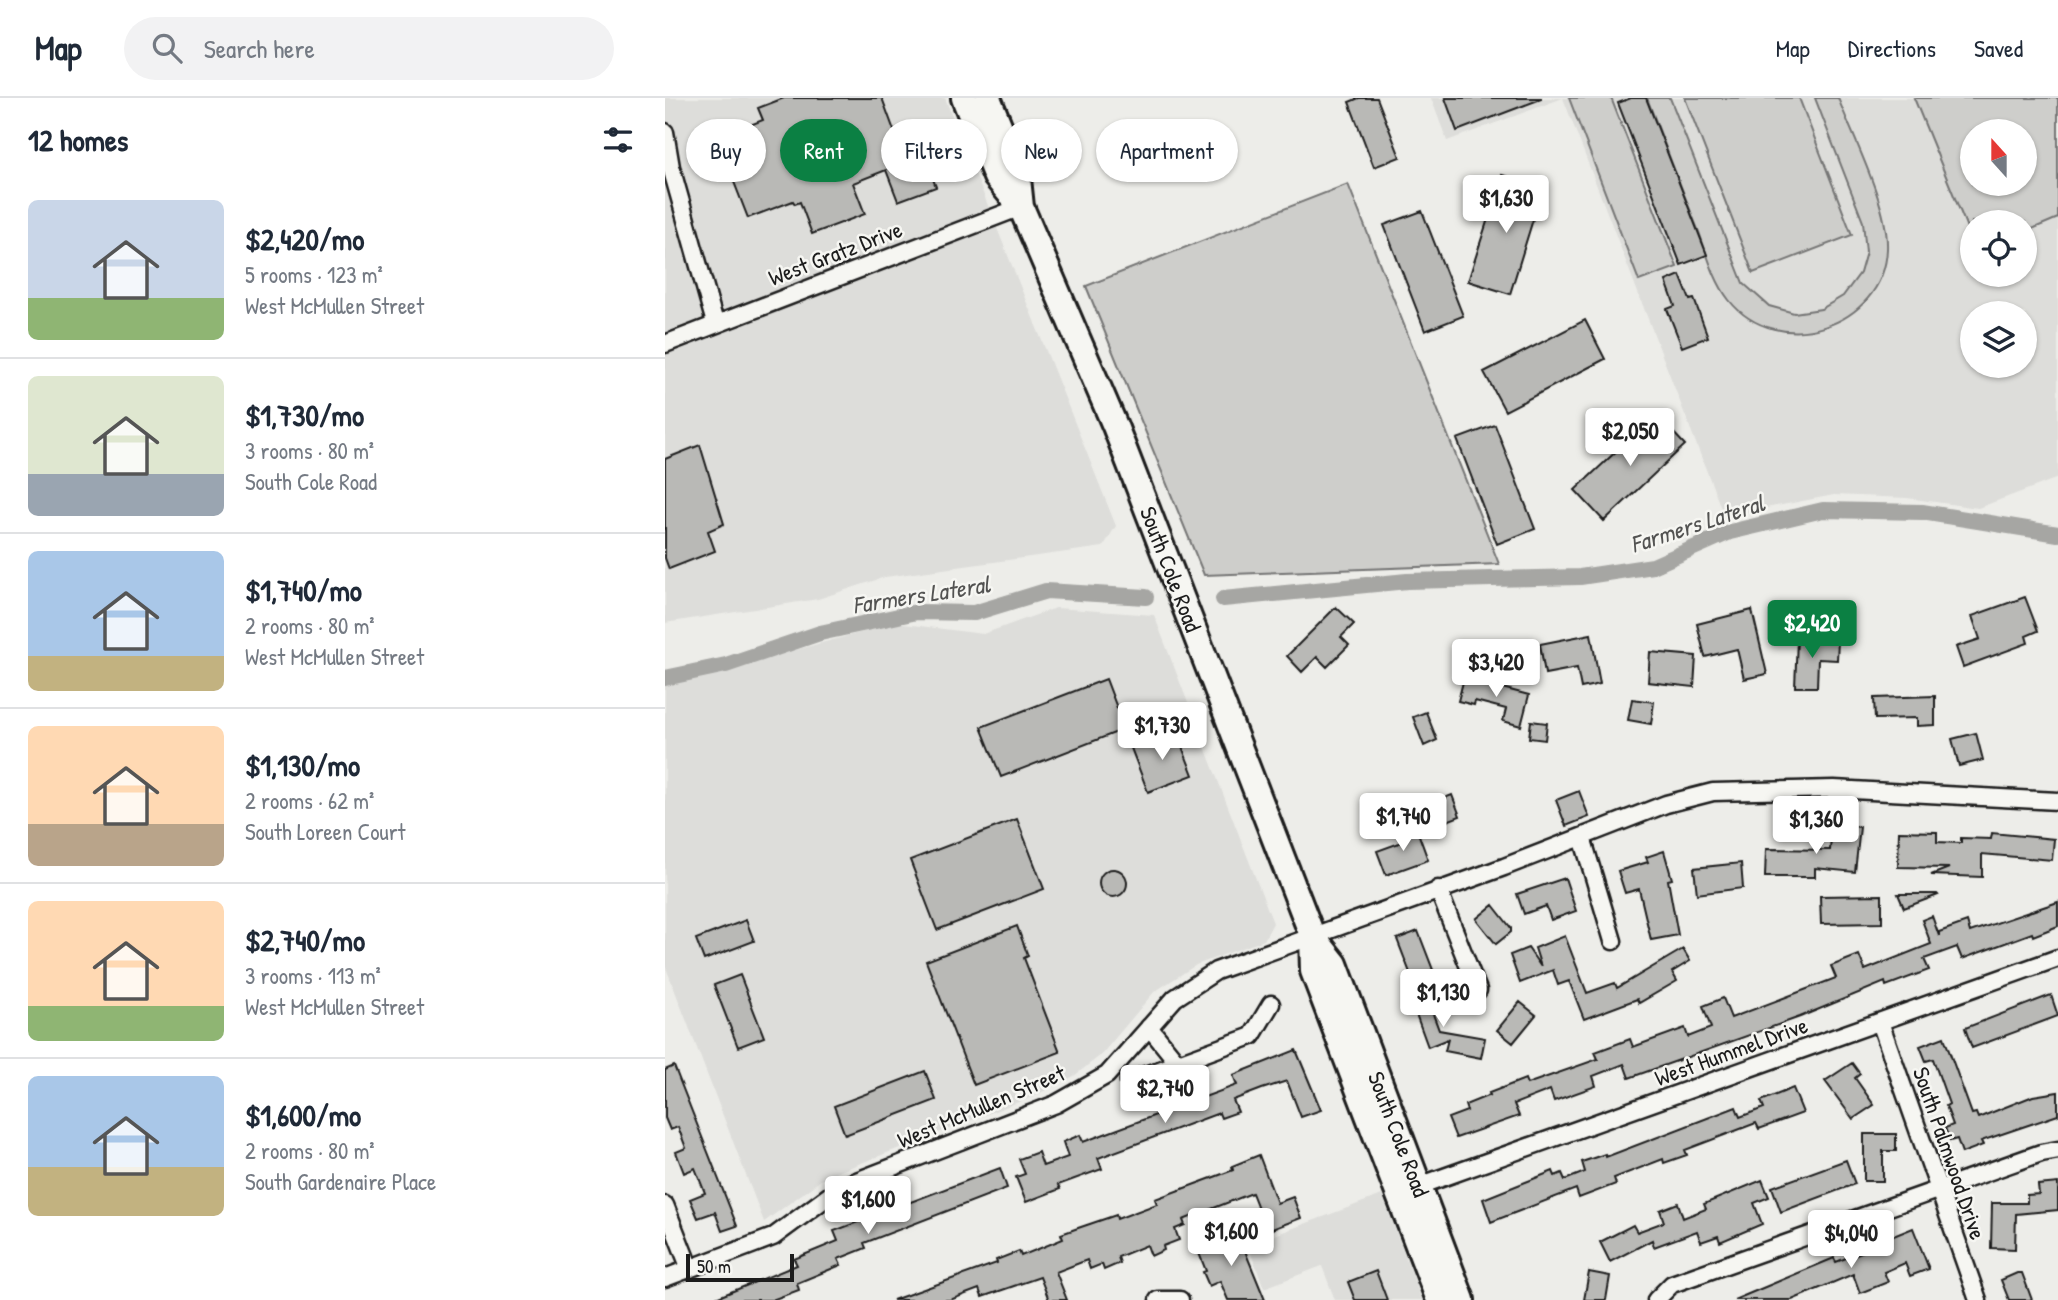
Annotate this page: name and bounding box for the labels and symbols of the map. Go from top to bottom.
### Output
north arrow [1960,119,2037,196]
pin: $1,630 [1449,176,1563,235]
street label: West Gratz Drive [764,213,906,293]
pin: $2,050 [1573,408,1687,468]
water label: Farmers Lateral [1626,486,1769,560]
street label: South Cole Road [1133,502,1209,636]
water label: Farmers Lateral [850,567,994,621]
pin: $2,420 [1755,601,1869,660]
pin: $3,420 [1439,640,1553,699]
pin: $1,730 [1105,702,1219,762]
pin: $1,740 [1346,794,1460,853]
pin: $1,360 [1759,796,1873,856]
pin: $1,130 [1386,970,1500,1029]
street label: West Hummel Drive [1650,1009,1812,1093]
street label: West McMullen Street [892,1056,1071,1155]
street label: South Palmwood Drive [1906,1063,1994,1243]
pin: $2,740 [1108,1066,1222,1125]
street label: South Cole Road [1361,1067,1437,1201]
pin: $1,600 [811,1176,925,1236]
pin: $1,600 [1174,1208,1288,1268]
pin: $4,040 [1794,1210,1908,1270]
scale bar [686,1251,795,1283]

